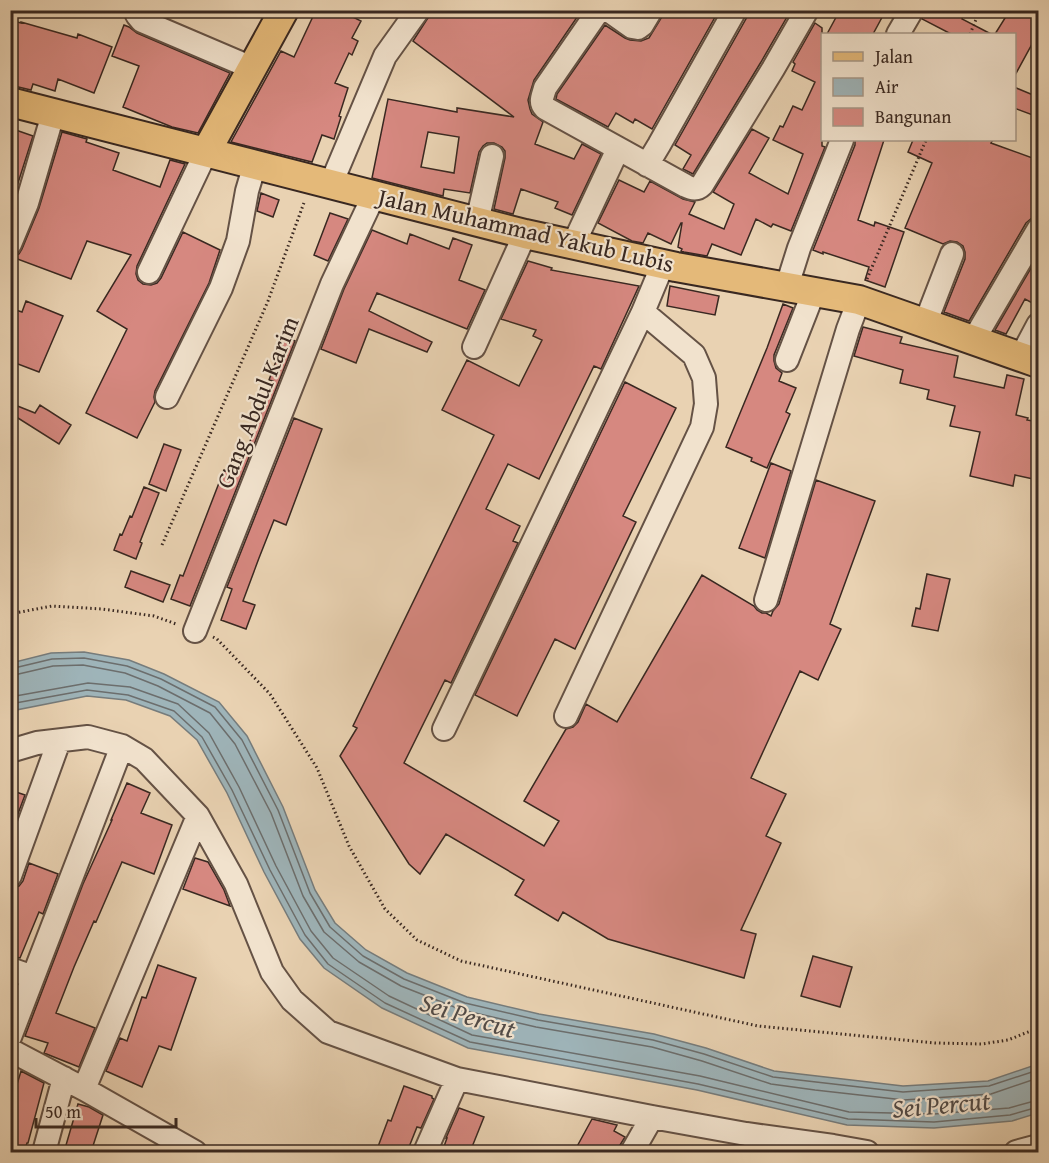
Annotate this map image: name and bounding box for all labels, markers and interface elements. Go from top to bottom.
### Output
legend [821,33,1016,141]
text: Jalan [873,43,913,70]
text: Air [875,73,899,100]
text: Bangunan [875,103,951,130]
street label: Jalan Muhammad Yakub Lubis [372,178,677,281]
street label: Gang Abdul Karim [207,310,308,493]
water label: Sei Percut [415,982,521,1048]
water label: Sei Percut [890,1080,992,1128]
scale bar [36,1091,176,1129]
text: 50 m [45,1098,81,1125]

